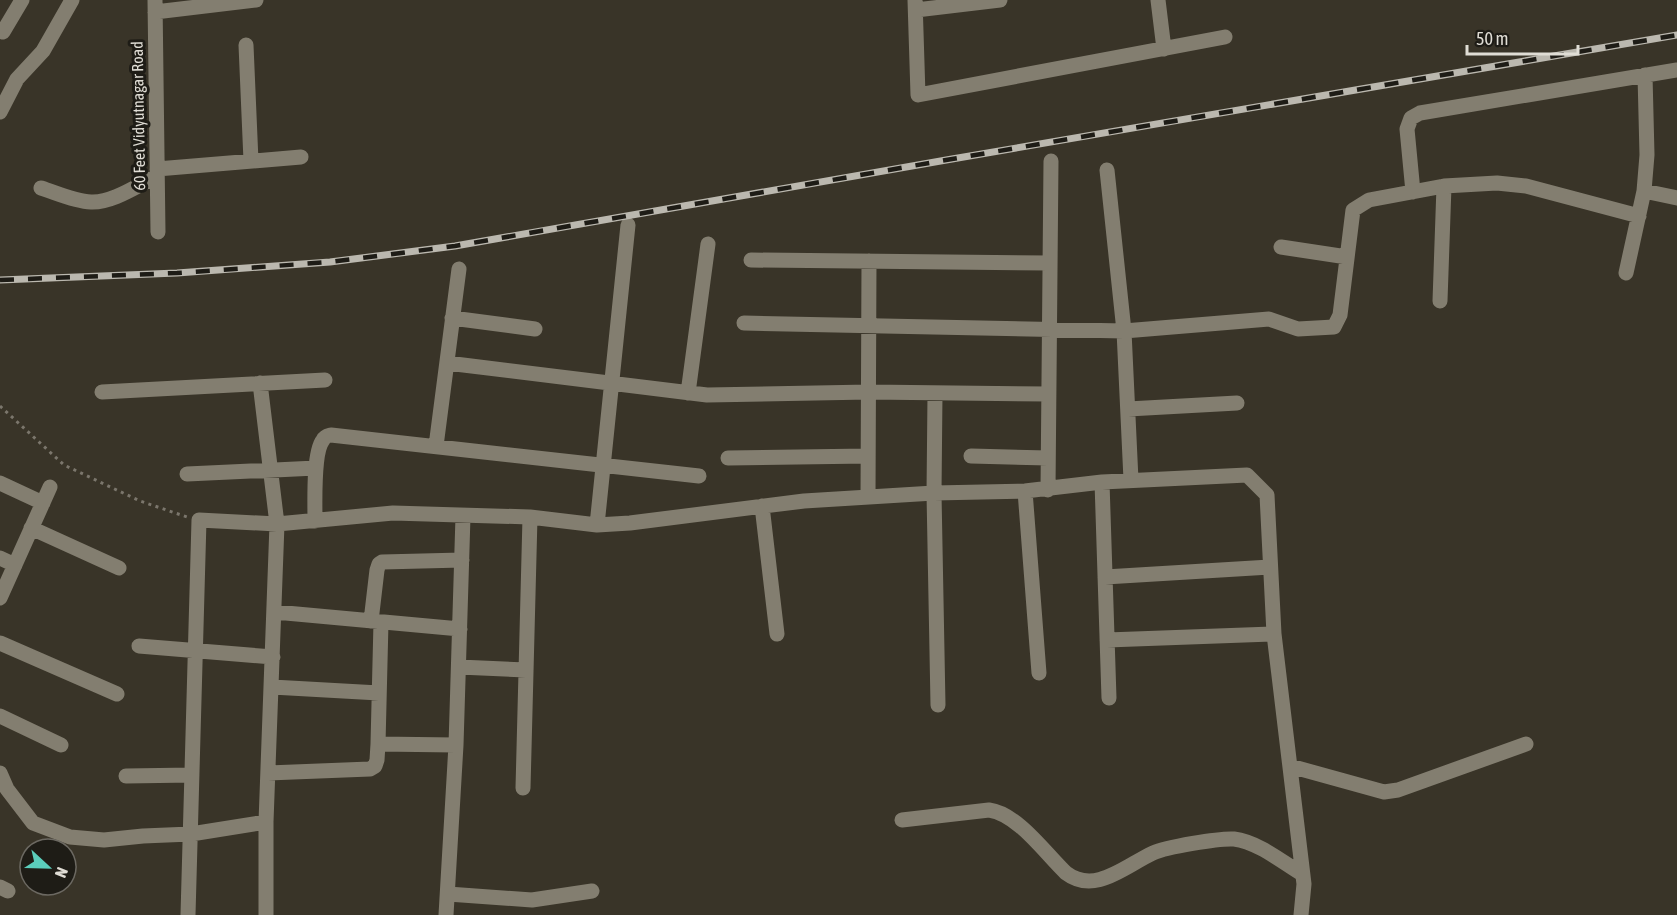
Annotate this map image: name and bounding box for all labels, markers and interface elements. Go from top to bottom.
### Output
scale bar [1467,18,1578,56]
text: 50 m [1476,28,1508,49]
street label: 60 Feet Vidyutnagar Road [128,41,149,191]
north arrow [18,837,78,897]
text: N [52,865,72,880]

